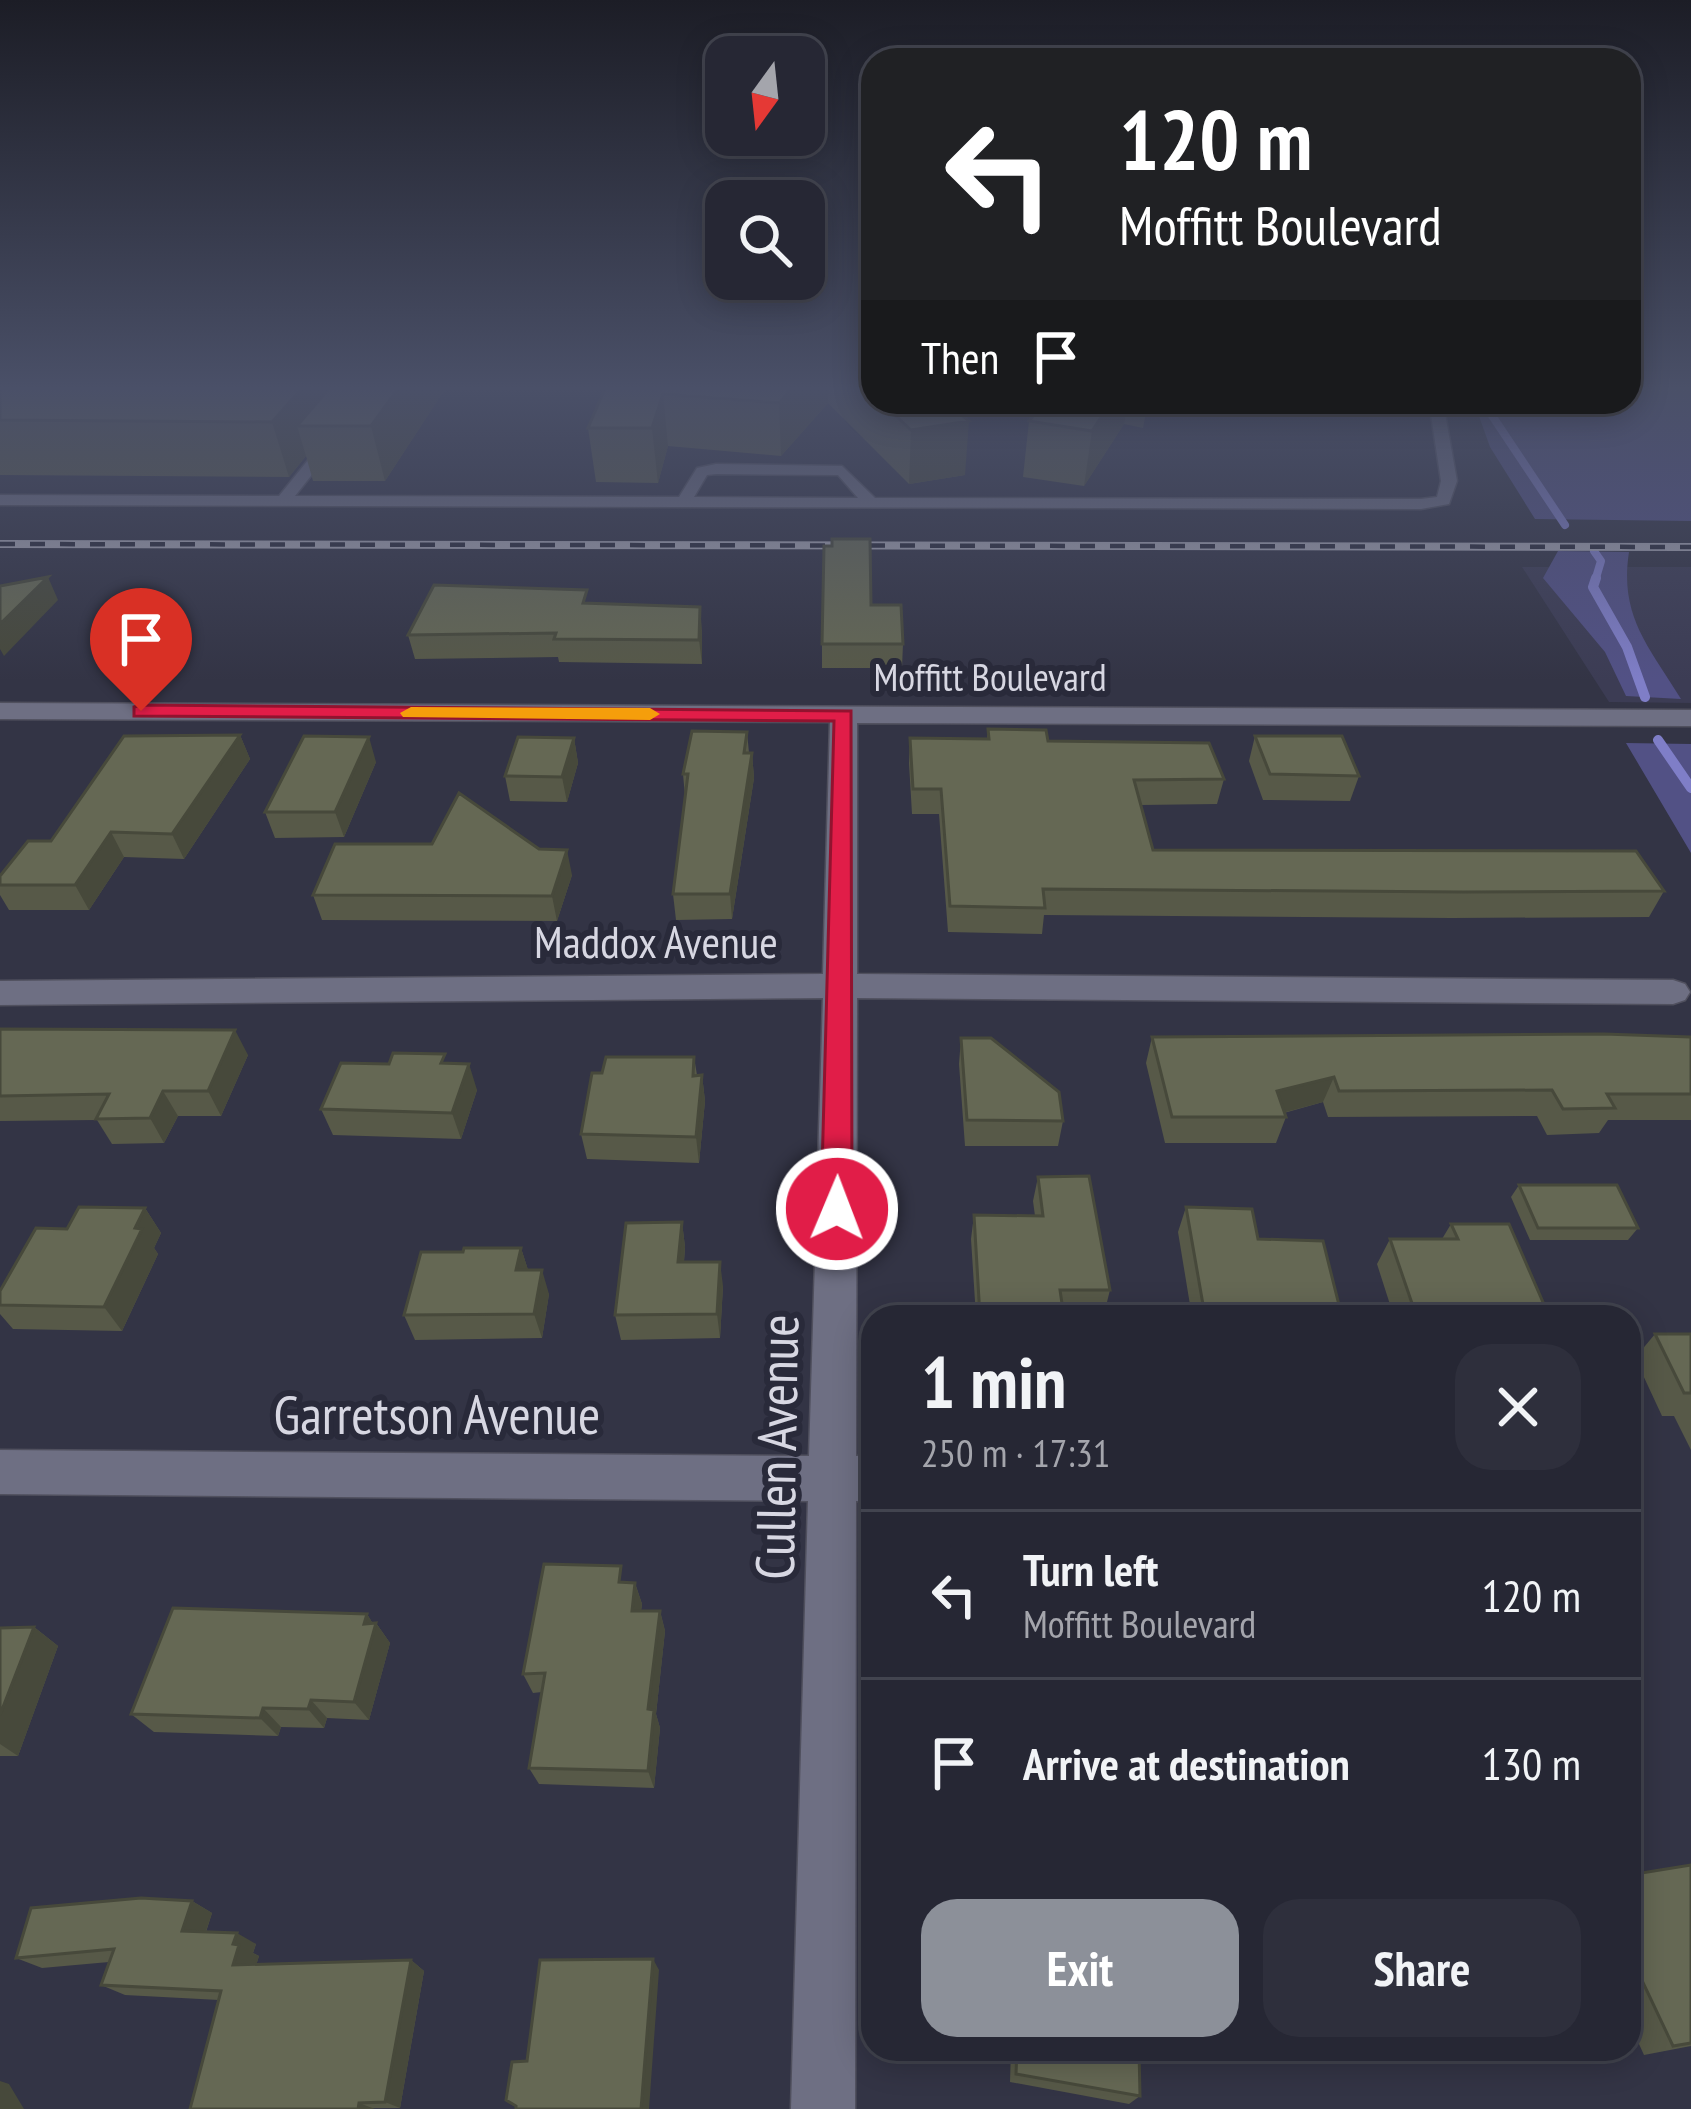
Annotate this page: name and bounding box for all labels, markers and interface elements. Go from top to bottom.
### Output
north arrow [705,36,825,156]
map controls [705,36,825,300]
text: 120 m [1119,84,1312,193]
icon: left [921,96,1077,252]
button: search [705,180,825,300]
text: Moffitt Boulevard [1119,190,1442,260]
icon: arrive [1023,324,1089,390]
text: Then [921,328,999,386]
pin [90,588,192,711]
icon: arrive [108,606,174,672]
street label: Moffitt Boulevard [873,651,1107,702]
street label: Maddox Avenue [534,912,778,970]
position arrow [774,1146,900,1272]
street label: Cullen Avenue [739,1314,813,1580]
text: 1 min [921,1335,1066,1428]
button: close [1455,1344,1581,1470]
street label: Garretson Avenue [274,1379,600,1449]
text: 250 m · 17:31 [921,1427,1110,1478]
text: Turn left [1023,1540,1158,1598]
icon: left [921,1562,987,1628]
text: 120 m [1481,1566,1581,1624]
text: Moffitt Boulevard [1023,1598,1256,1649]
icon: arrive [921,1730,987,1796]
text: Arrive at destination [1023,1734,1350,1792]
text: 130 m [1481,1734,1581,1792]
button: Exit [921,1899,1239,2037]
button: Share [1263,1899,1581,2037]

